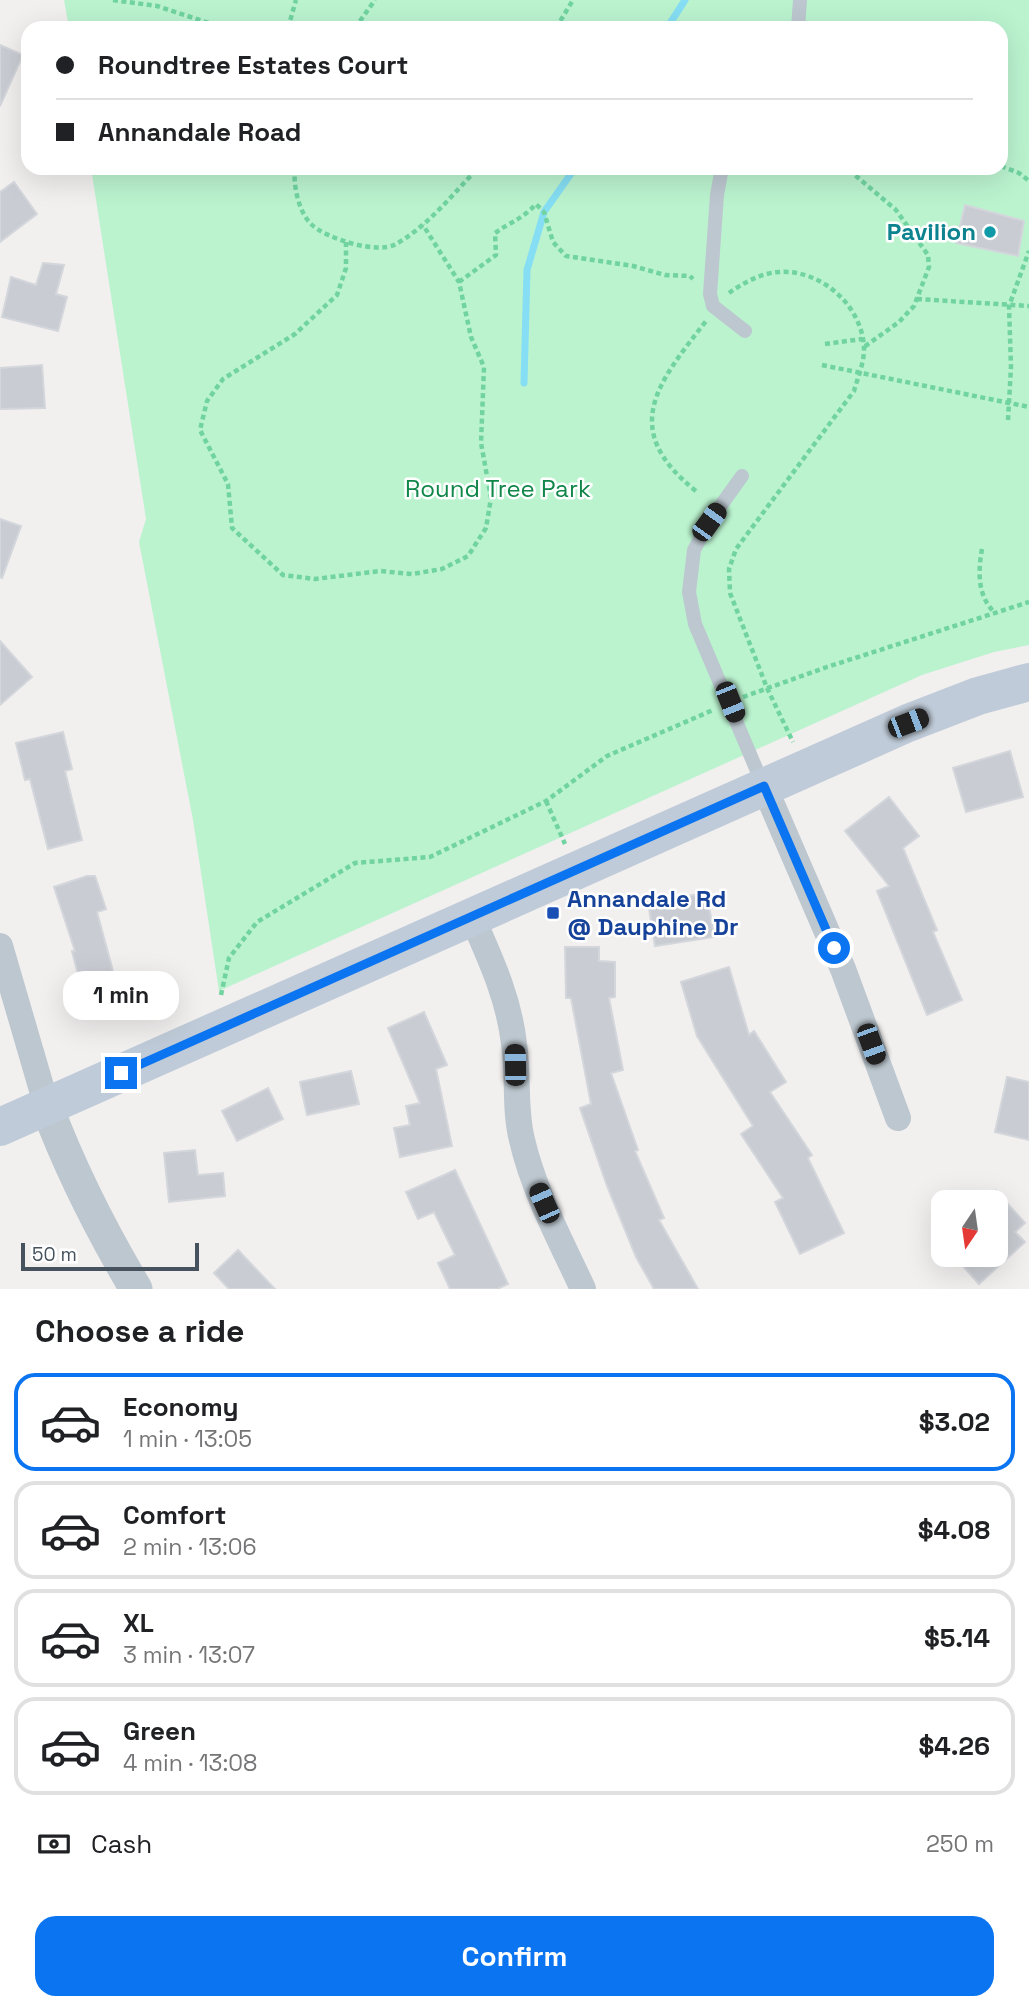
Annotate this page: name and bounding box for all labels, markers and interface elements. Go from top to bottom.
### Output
text: Roundtree Estates Court [98,48,408,82]
text: Annandale Road [98,115,301,149]
place label: Pavilion [887,216,976,247]
marker: Pavilion [982,224,998,240]
park label: Round Tree Park [405,473,591,504]
car [689,499,730,545]
car [713,679,748,725]
car [885,706,932,740]
place label: Annandale Rd @ Dauphine Dr [567,883,738,942]
marker: Annandale Rd @ Dauphine Dr [545,905,561,921]
route start [818,932,850,964]
callout: 1 min [63,972,179,1020]
text: 1 min [93,980,149,1010]
car [854,1021,889,1067]
car [505,1044,526,1086]
route end [105,1057,137,1089]
car [526,1180,563,1226]
north arrow [931,1190,1008,1267]
map controls [931,1190,1008,1267]
scale bar [21,1240,200,1272]
text: 50 m [32,1242,77,1267]
text: Choose a ride [35,1311,245,1351]
text: Economy [123,1390,239,1424]
icon: car [39,1391,102,1454]
text: $3.02 [919,1405,990,1439]
text: 1 min · 13:05 [123,1424,252,1454]
text: Comfort [123,1498,226,1532]
icon: car [39,1499,102,1562]
text: $4.08 [918,1513,990,1547]
text: 2 min · 13:06 [123,1532,257,1562]
text: XL [123,1606,154,1640]
icon: car [39,1607,102,1670]
text: $5.14 [924,1621,990,1655]
text: 3 min · 13:07 [123,1640,255,1670]
text: Green [123,1714,196,1748]
icon: car [39,1715,102,1778]
text: $4.26 [918,1729,990,1763]
text: 4 min · 13:08 [123,1748,257,1778]
icon: cash [35,1825,73,1863]
text: Cash [91,1827,152,1861]
text: 250 m [926,1829,994,1859]
button: Confirm [35,1916,994,1996]

